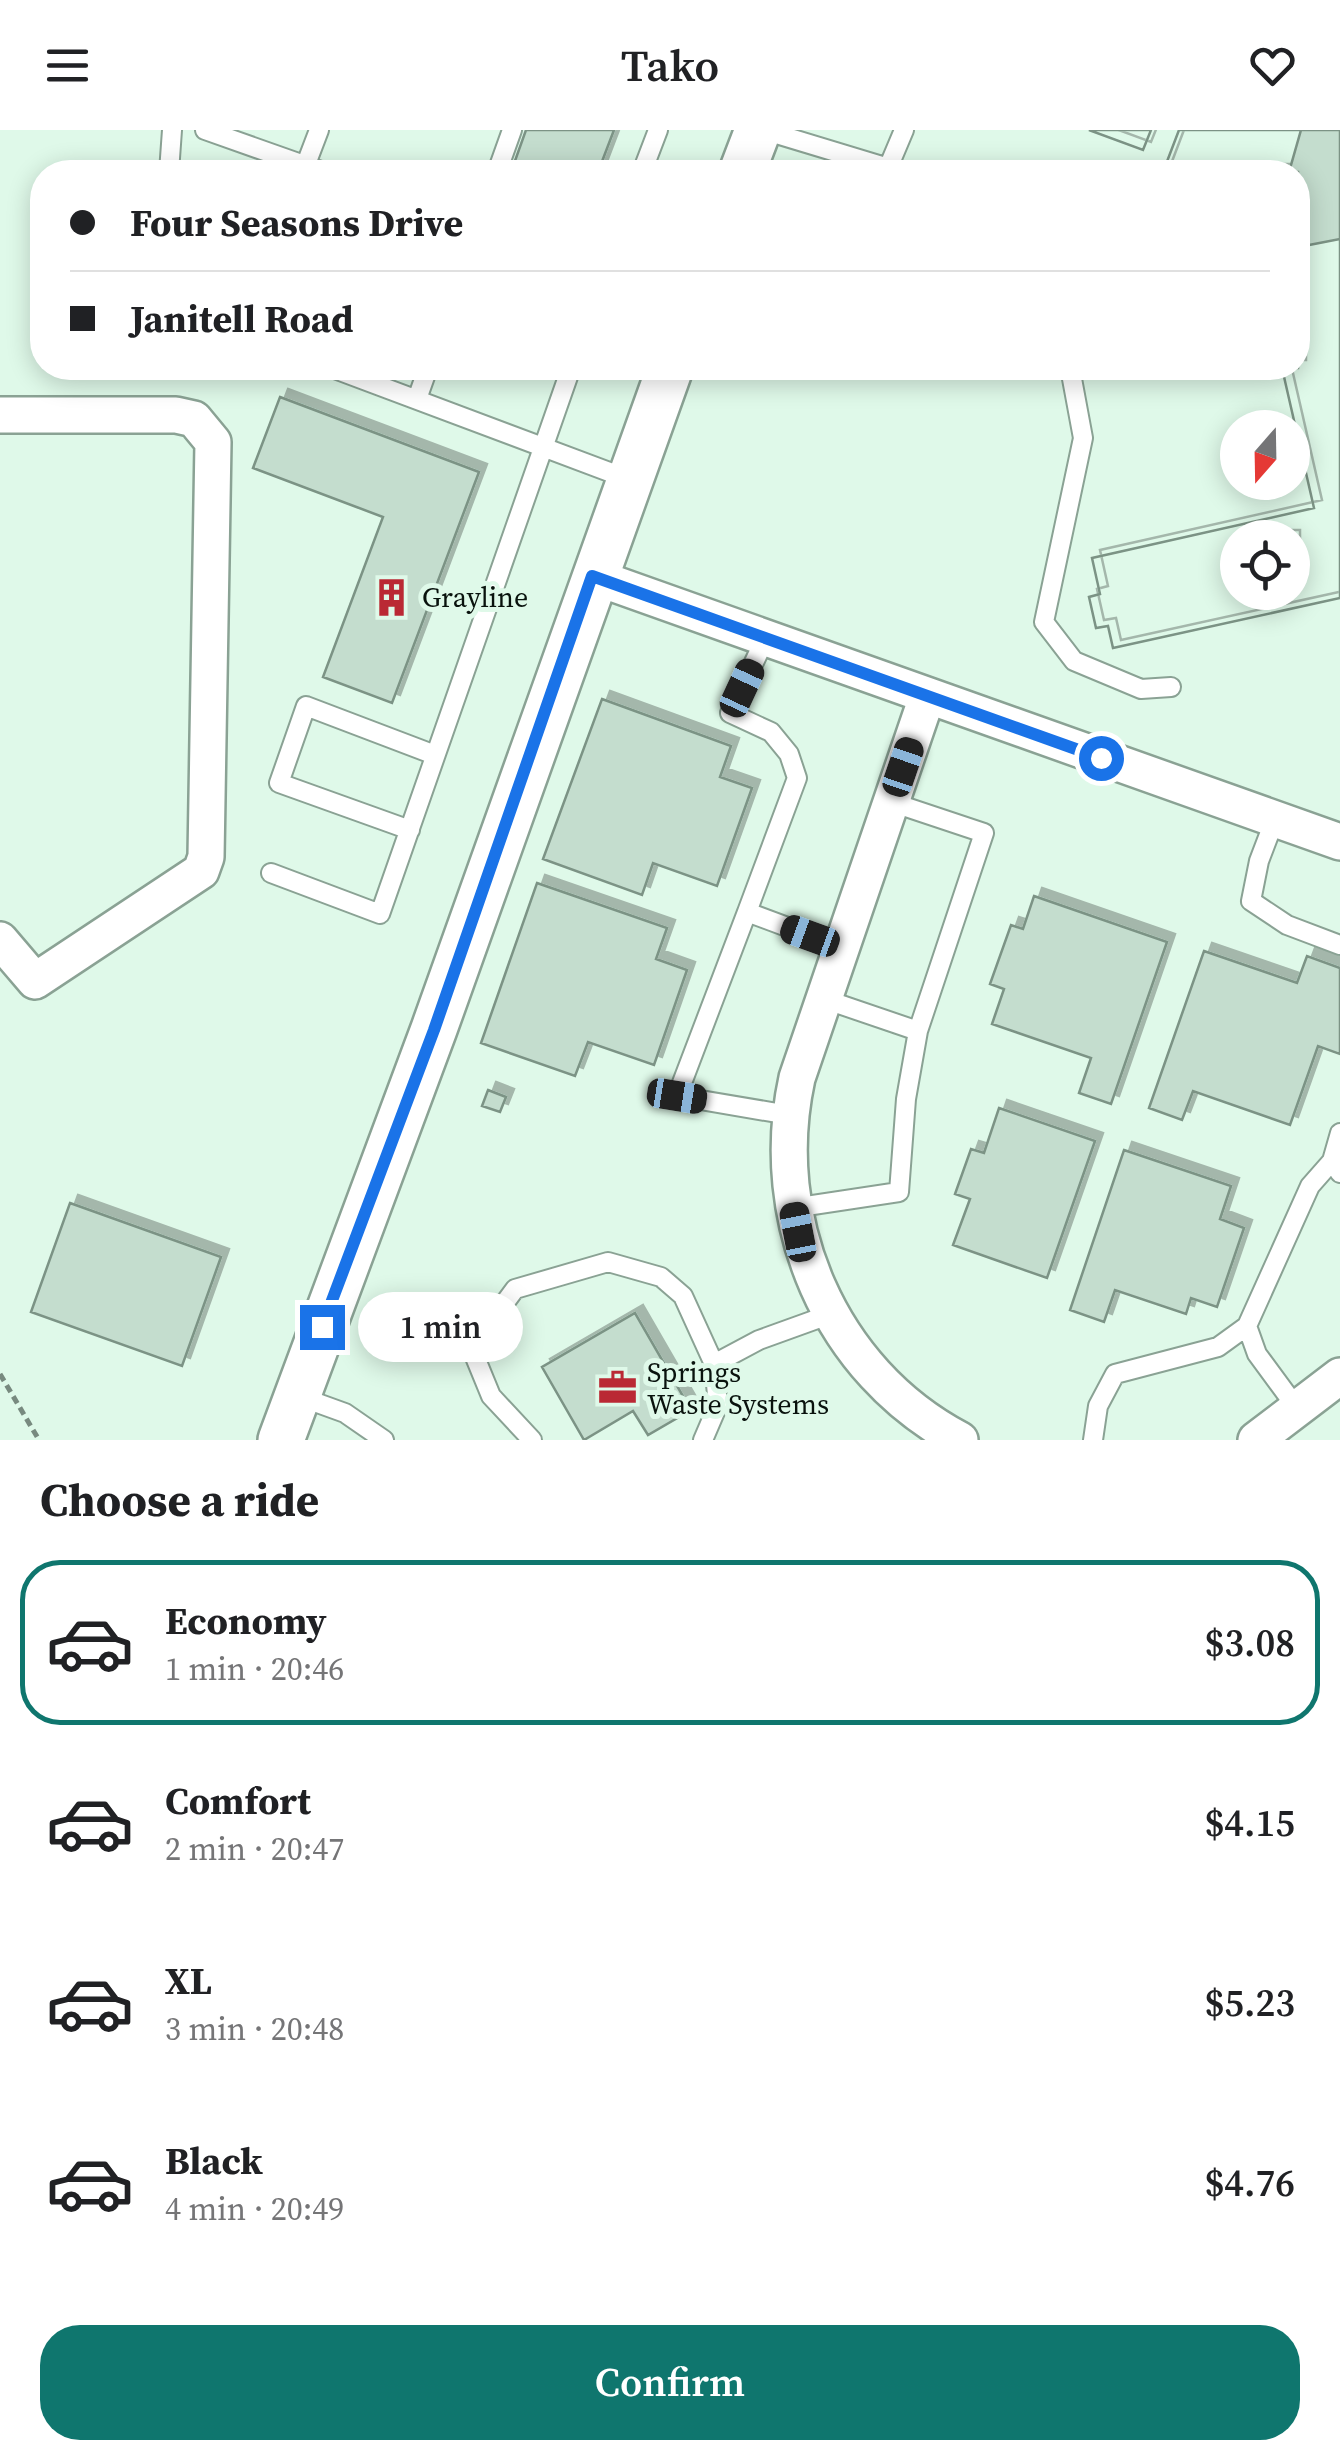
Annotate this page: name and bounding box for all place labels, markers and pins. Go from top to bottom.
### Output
building icon: Grayline [371,576,413,618]
place label: Grayline [422,578,528,616]
place label: Springs Waste Systems [647,1353,829,1423]
office icon: Springs Waste Systems [596,1367,638,1409]

